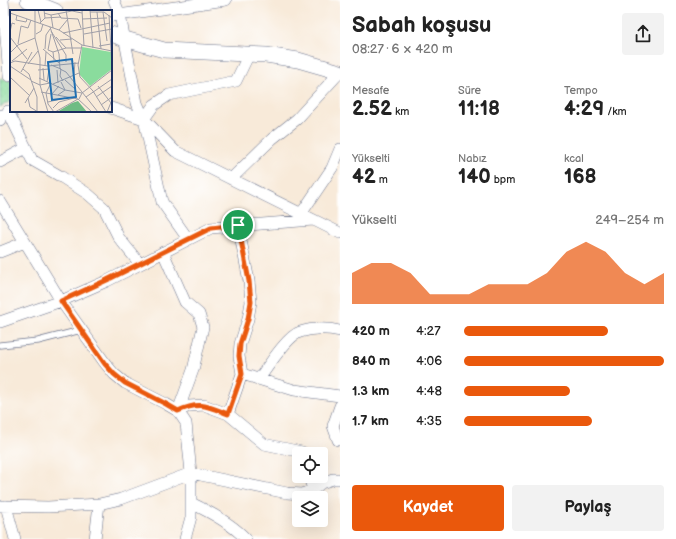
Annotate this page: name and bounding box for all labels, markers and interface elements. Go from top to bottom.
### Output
inset map [10,10,112,112]
text: Sabah koşusu [352,12,491,39]
button: share [622,13,664,55]
text: 08:27 · 6 × 420 m [352,41,453,57]
text: Mesafe [352,84,389,97]
text: Süre [458,84,481,97]
text: Tempo [564,84,598,97]
text: 2.52 [352,97,392,121]
text: 11:18 [458,97,500,121]
text: 4:29 [564,97,604,121]
text: km [392,105,409,118]
text: /km [604,105,627,118]
text: Yükselti [352,152,390,165]
text: Nabız [458,152,487,165]
text: kcal [564,152,584,165]
text: 42 [352,165,376,189]
text: 140 [458,165,491,189]
text: 168 [564,165,597,189]
text: m [376,173,388,186]
text: bpm [491,173,515,186]
pin [221,208,255,242]
text: Yükselti [352,212,397,228]
text: 249–254 m [595,212,664,228]
icon: arrive [227,214,249,236]
text: 420 m [352,323,390,339]
text: 4:27 [416,323,441,339]
text: 840 m [352,353,390,369]
text: 4:06 [416,353,442,369]
text: 1.3 km [352,383,389,399]
text: 4:48 [416,383,442,399]
text: 1.7 km [352,413,389,429]
text: 4:35 [416,413,442,429]
map controls [292,447,328,527]
button: locate [292,447,328,483]
button: Kaydet [352,485,504,531]
button: Paylaş [512,485,664,531]
button: layers [292,491,328,527]

